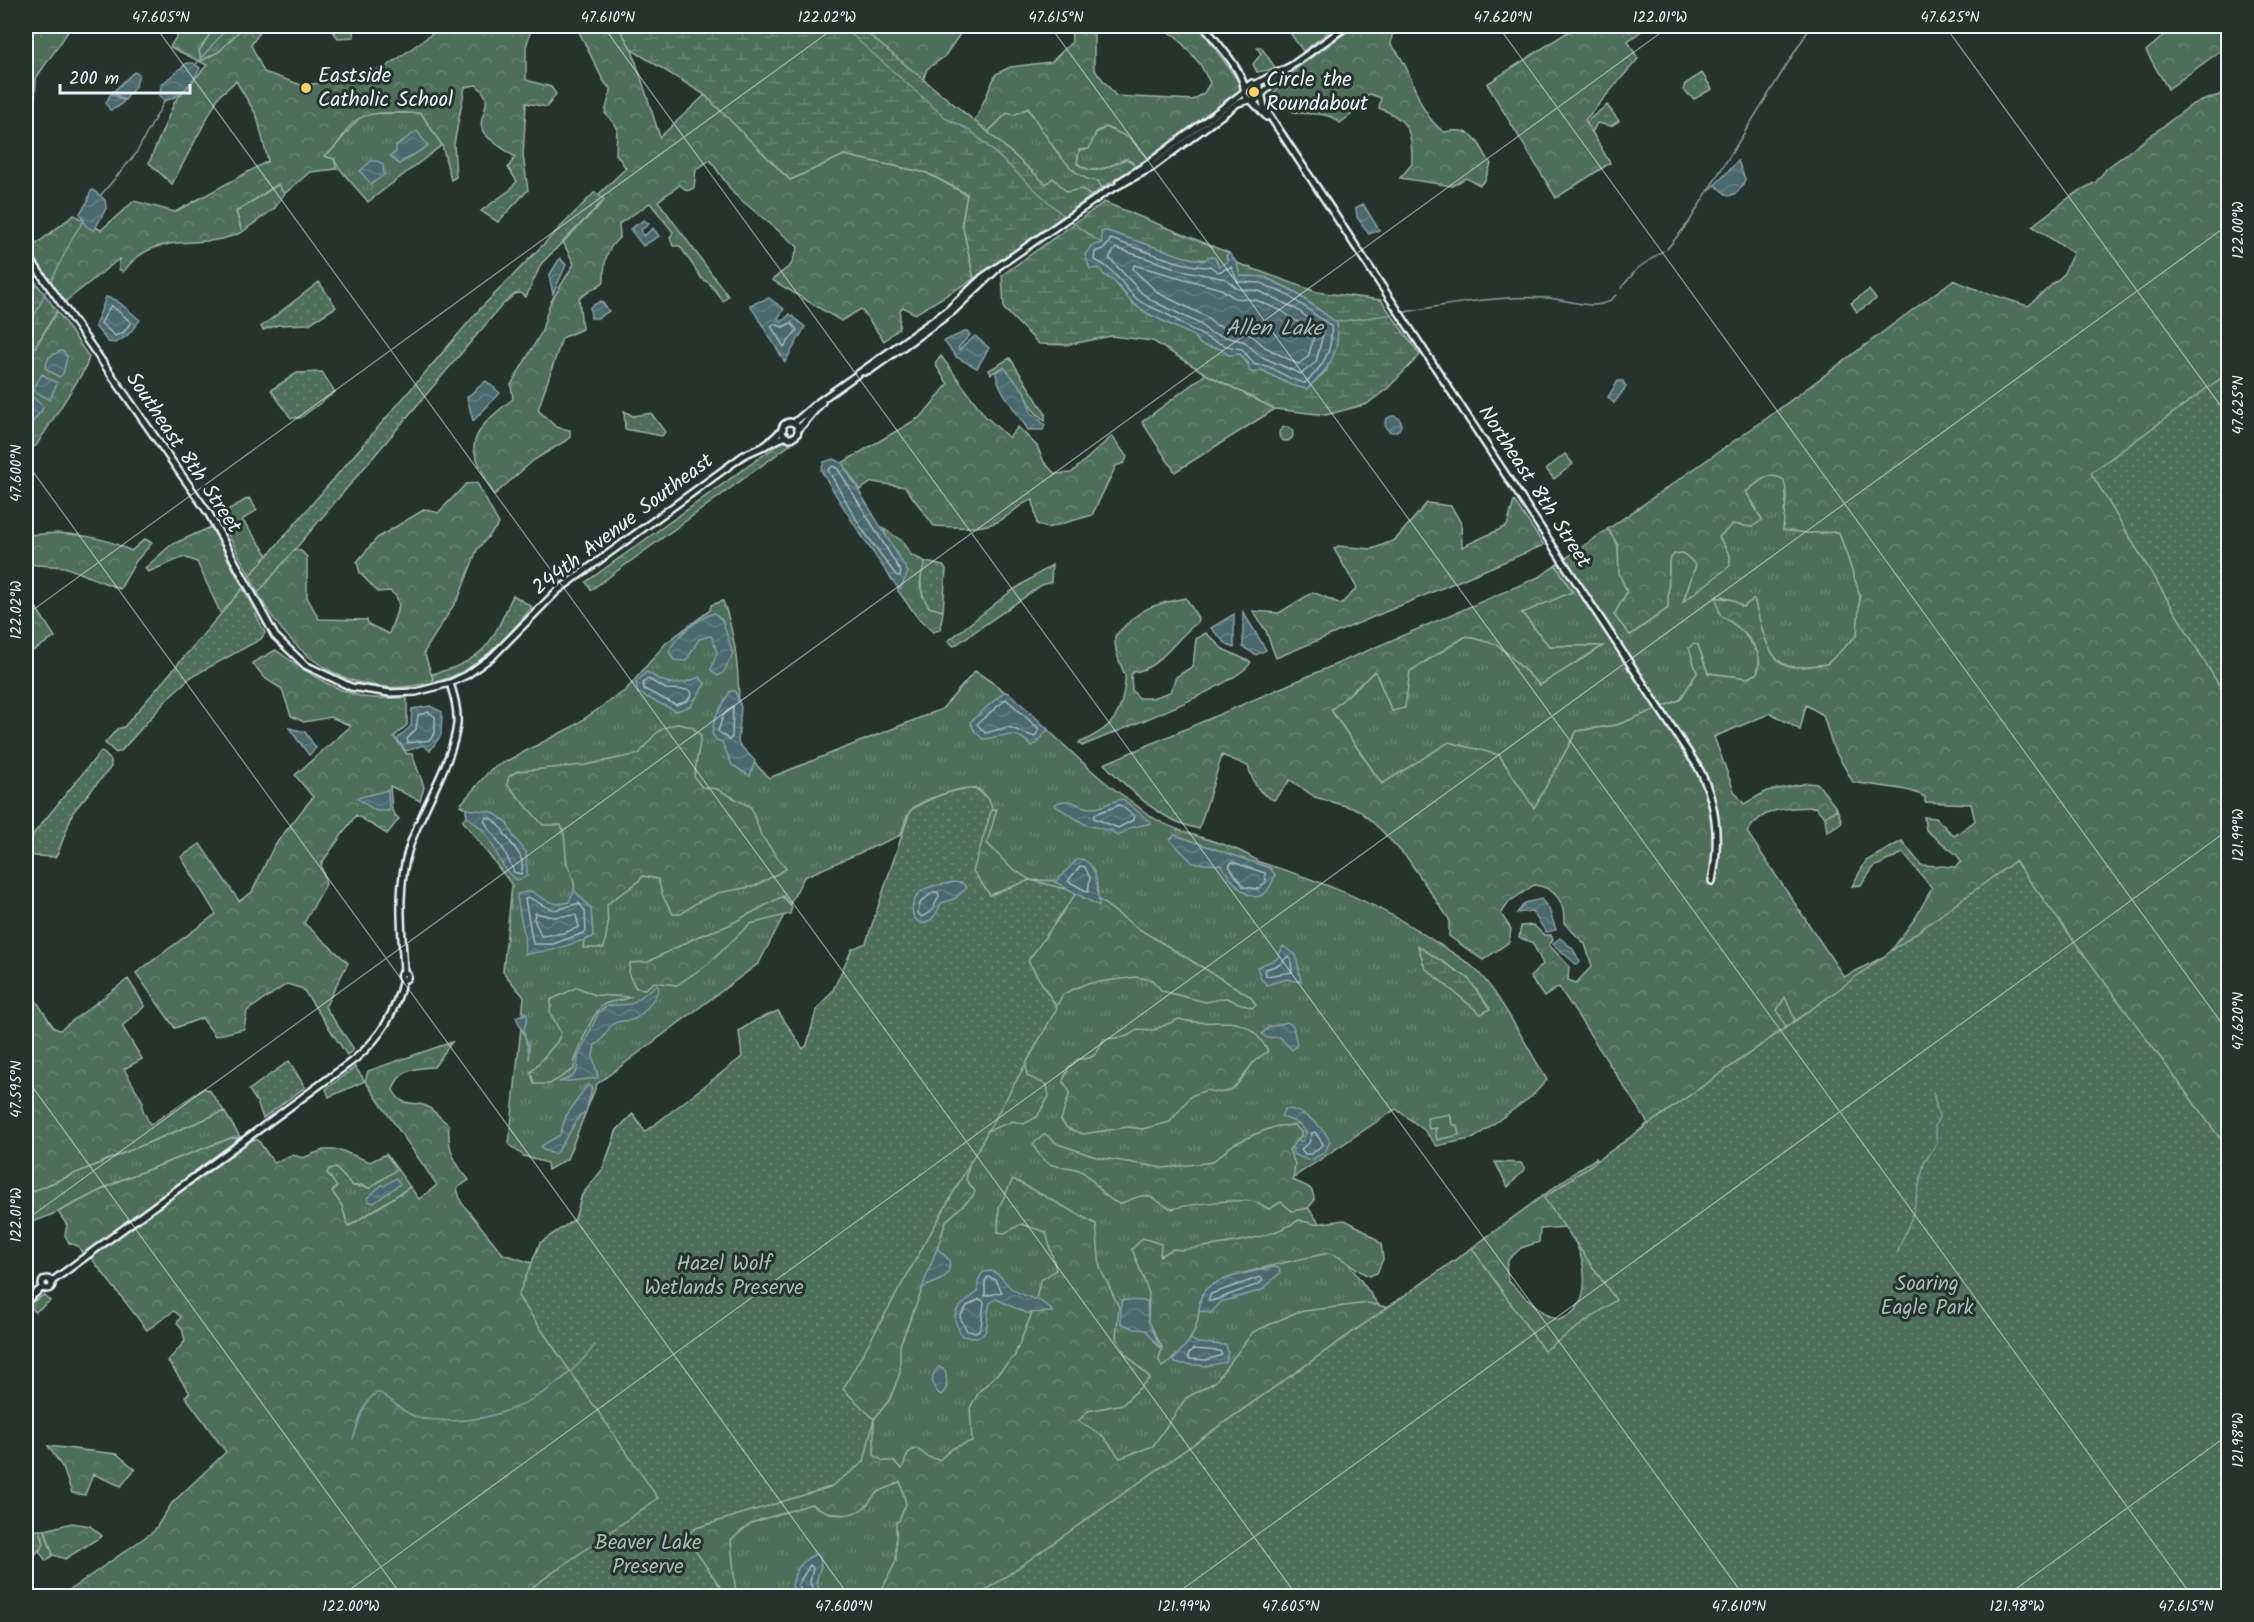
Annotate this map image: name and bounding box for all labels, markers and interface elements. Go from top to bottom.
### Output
text: 47.605°N [132,6,190,30]
text: 47.610°N [581,6,635,30]
text: 122.02°W [798,6,857,30]
text: 47.615°N [1028,6,1084,30]
text: 47.620°N [1474,6,1532,30]
text: 122.01°W [1633,6,1688,30]
text: 47.625°N [1920,6,1980,30]
scale bar [60,57,190,95]
place label: Eastside Catholic School [318,60,453,117]
place label: Circle the Roundabout [1266,64,1369,121]
text: 200 m [69,65,119,94]
marker: Eastside Catholic School [299,81,313,95]
marker: Circle the Roundabout [1247,85,1261,99]
text: 122.00°W [2227,201,2251,259]
water label: Allen Lake [1225,312,1325,347]
street label: Southeast 8th Street [117,366,250,541]
text: 47.625°N [2227,375,2251,435]
street label: Northeast 8th Street [1469,399,1600,576]
text: 47.600°N [5,444,29,502]
street label: 244th Avenue Southeast [525,445,721,604]
text: 122.02°W [5,580,29,639]
text: 121.99°W [2227,808,2251,862]
text: 47.620°N [2227,992,2251,1050]
text: 47.595°N [5,1060,29,1118]
text: 122.01°W [5,1187,29,1242]
park label: Hazel Wolf Wetlands Preserve [644,1248,804,1305]
park label: Soaring Eagle Park [1880,1268,1974,1325]
text: 121.98°W [2227,1412,2251,1467]
park label: Beaver Lake Preserve [595,1527,702,1584]
text: 122.00°W [322,1595,380,1619]
text: 47.600°N [815,1595,873,1619]
text: 121.99°W [1157,1595,1211,1619]
text: 47.605°N [1262,1595,1320,1619]
text: 47.610°N [1712,1595,1766,1619]
text: 121.98°W [1990,1595,2045,1619]
text: 47.615°N [2158,1595,2214,1619]

